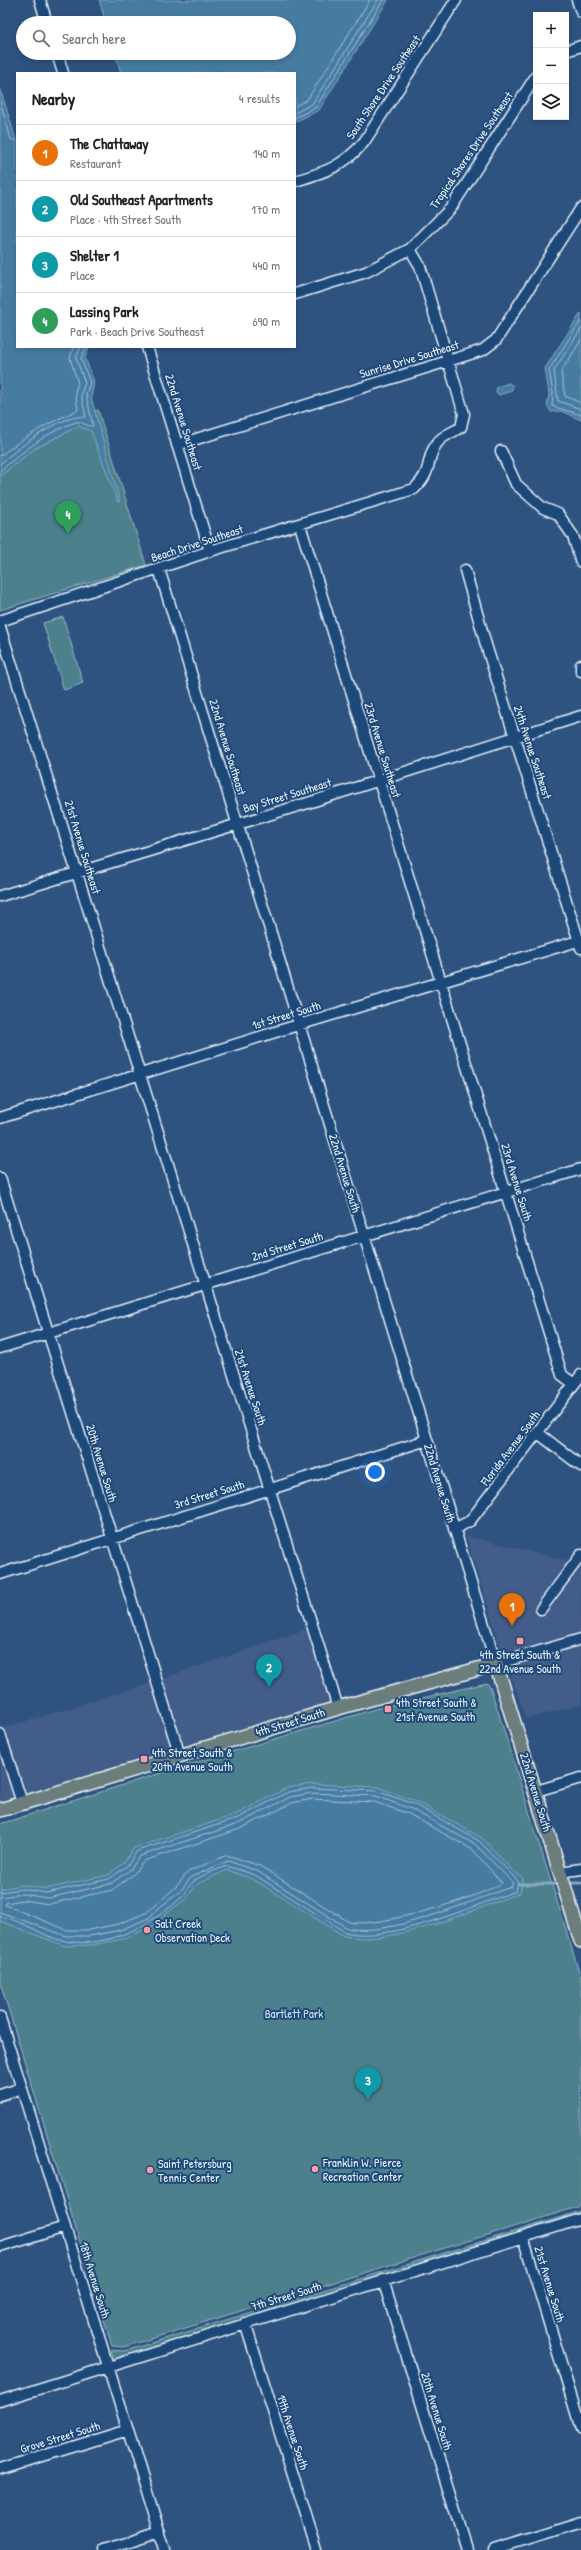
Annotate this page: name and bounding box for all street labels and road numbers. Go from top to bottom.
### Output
street label: South Shore Drive Southeast [342,31,425,143]
street label: Tropical Shores Drive Southeast [425,87,517,212]
street label: Sunrise Drive Southeast [357,336,462,382]
street label: 22nd Avenue Southeast [161,372,207,473]
street label: Beach Drive Southeast [149,520,246,566]
street label: 22nd Avenue Southeast [205,697,251,798]
street label: 23rd Avenue Southeast [360,700,406,801]
street label: 24th Avenue Southeast [510,703,556,802]
street label: Bay Street Southeast [241,773,334,817]
street label: 21st Avenue Southeast [61,798,106,897]
street label: 1st Street South [250,997,322,1033]
street label: 22nd Avenue South [325,1131,365,1215]
street label: 23rd Avenue South [497,1141,537,1223]
street label: 2nd Street South [249,1227,325,1265]
street label: 21st Avenue South [231,1347,271,1427]
street label: Florida Avenue South [476,1407,544,1490]
street label: 20th Avenue South [82,1422,122,1504]
street label: 22nd Avenue South [420,1441,460,1525]
street label: 3rd Street South [172,1475,246,1513]
street label: 4th Street South [253,1703,327,1741]
street label: 22nd Avenue South [516,1750,556,1834]
street label: 18th Avenue South [75,2240,115,2320]
street label: 21st Avenue South [530,2244,570,2324]
street label: 7th Street South [249,2277,323,2315]
street label: 20th Avenue South [417,2370,457,2452]
street label: 19th Avenue South [273,2392,313,2472]
street label: Grove Street South [18,2417,102,2457]

